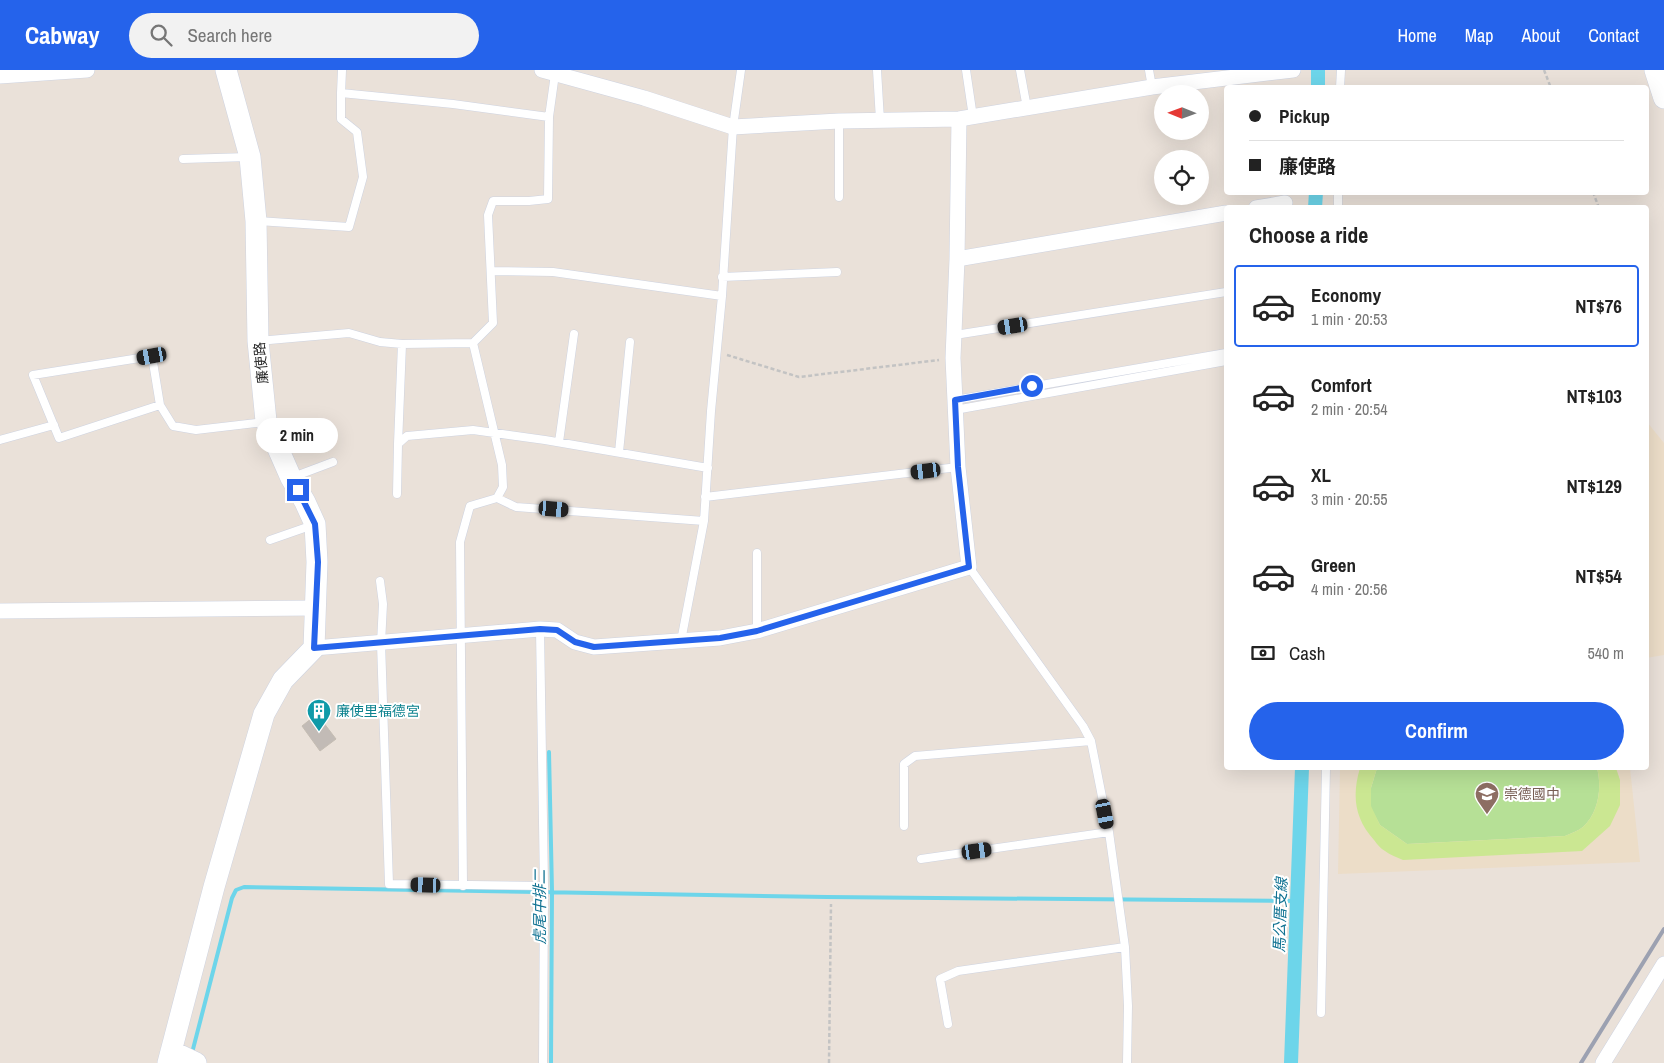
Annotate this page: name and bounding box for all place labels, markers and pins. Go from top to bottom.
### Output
building icon: 廉使里福德宮 [306,698,332,732]
place label: 廉使里福德宮 [336,702,420,720]
school or university icon: 崇德國中 [1474,781,1500,815]
place label: 崇德國中 [1504,785,1560,803]

